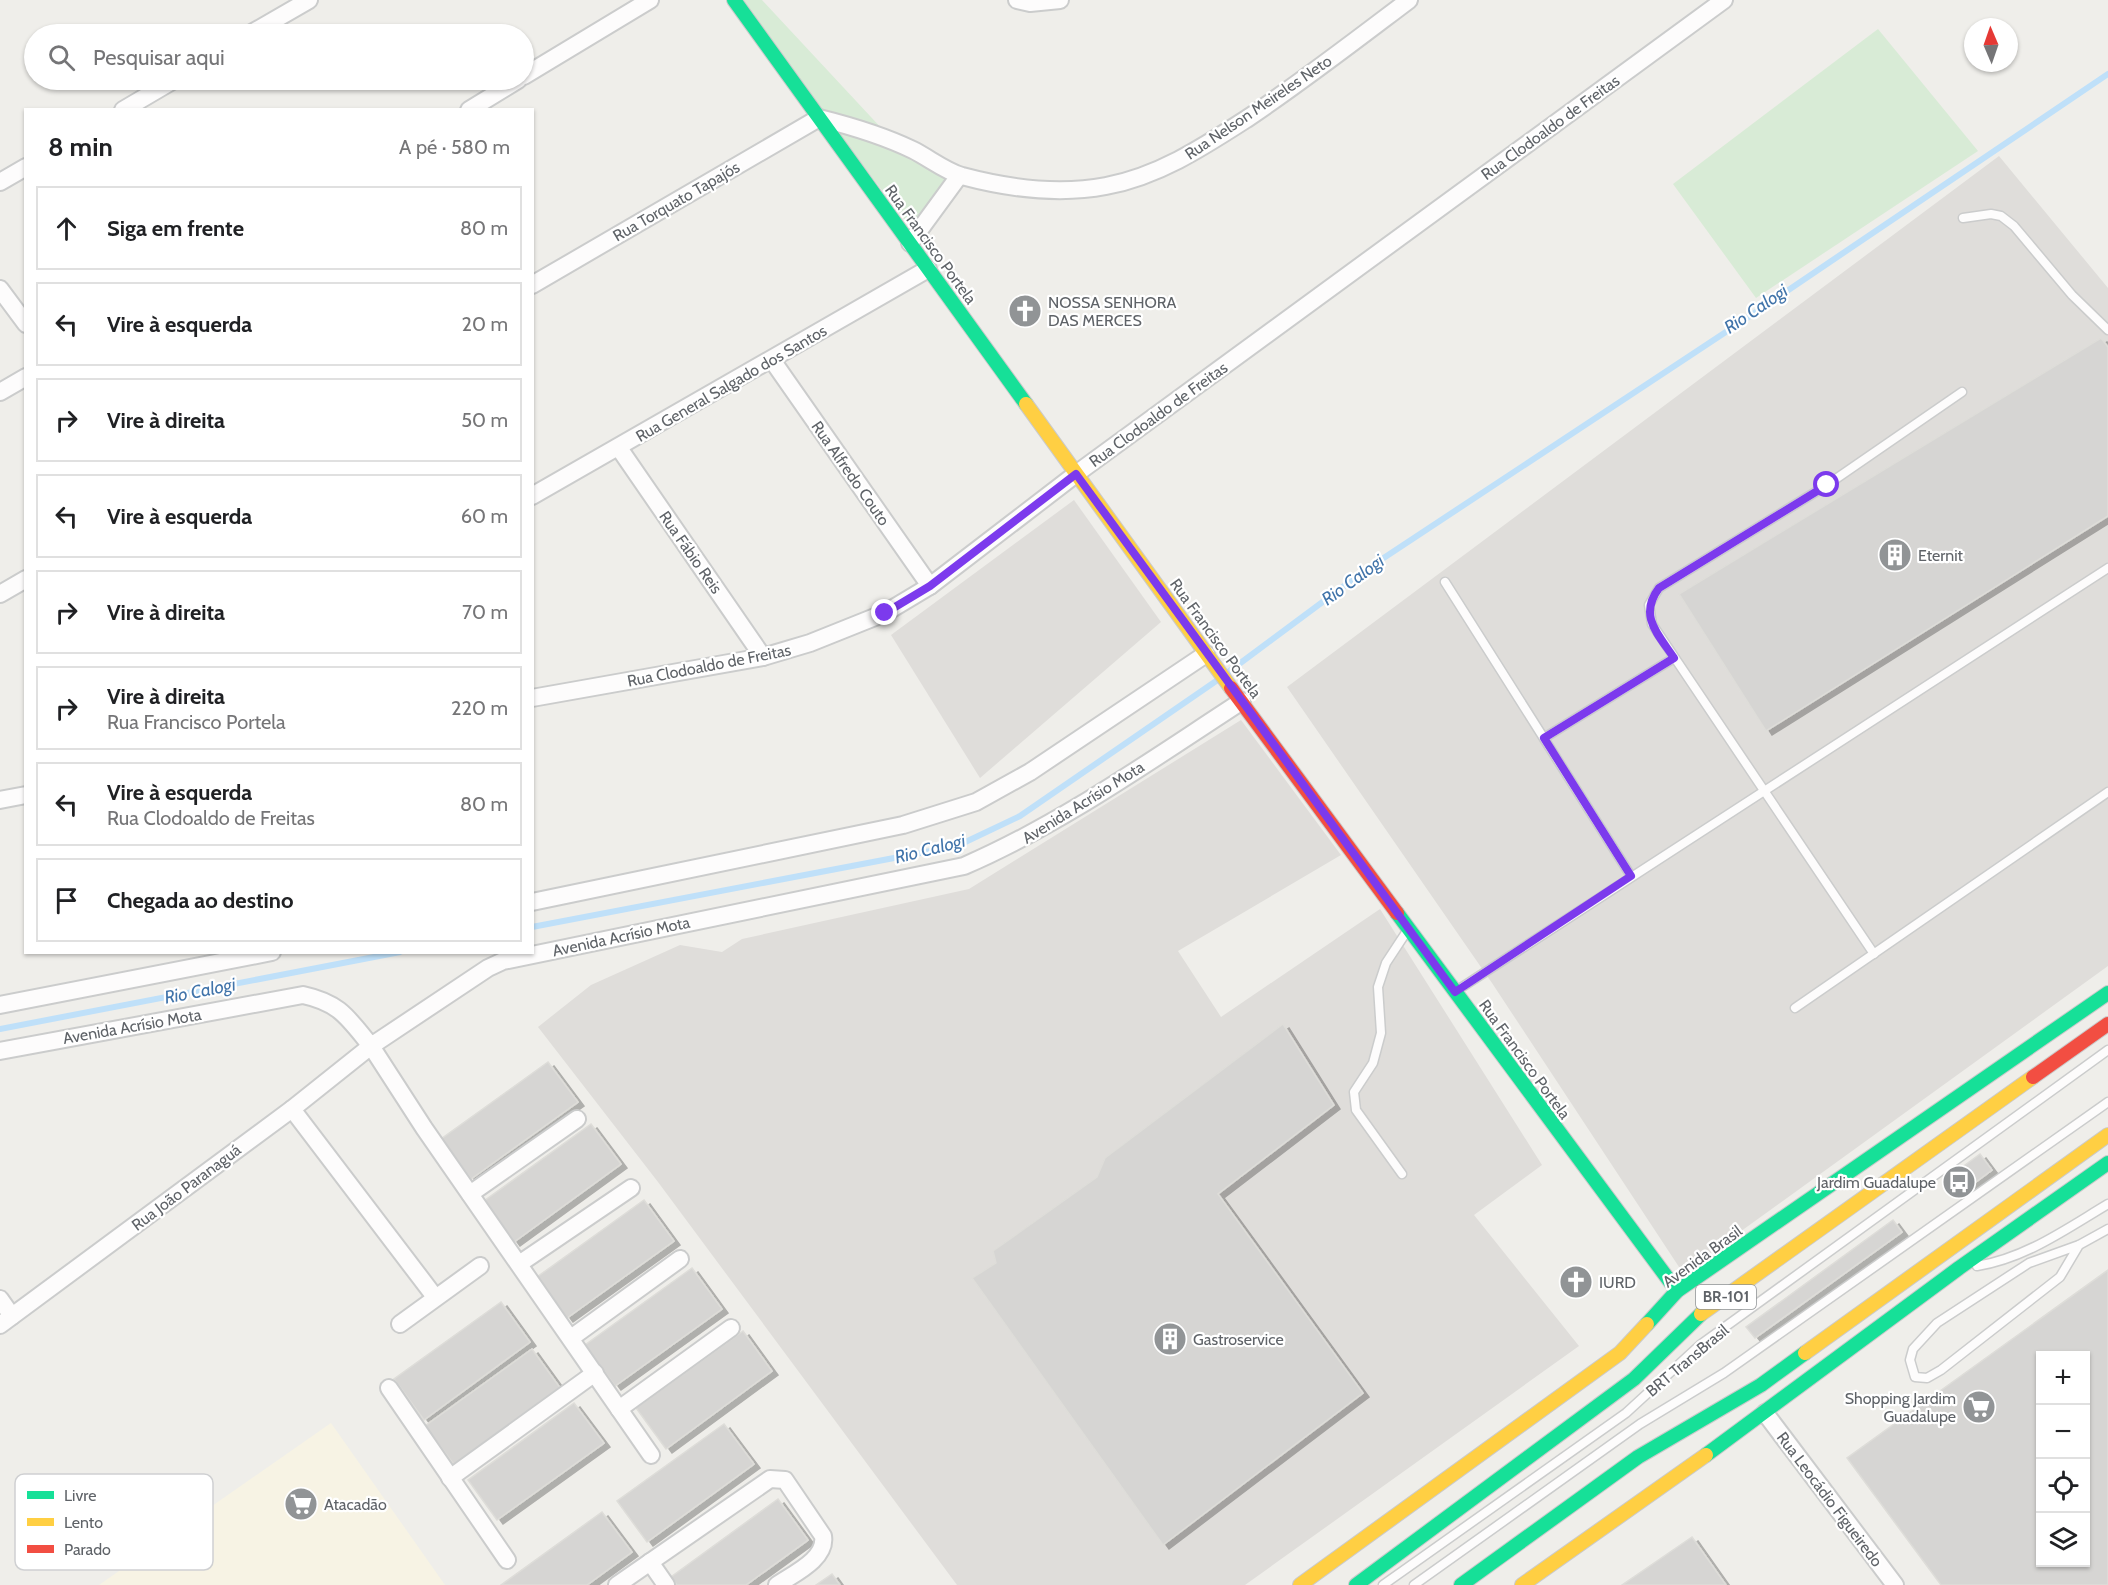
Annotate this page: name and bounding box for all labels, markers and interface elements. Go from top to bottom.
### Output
north arrow [1964,18,2018,72]
search box [24,24,534,90]
icon: search [45,41,78,74]
text: Pesquisar aqui [93,44,225,71]
street label: Rua Nelson Meireles Neto [1181,51,1335,164]
street label: Rua Clodoaldo de Freitas [1477,71,1623,184]
text: 8 min [48,131,113,163]
text: A pé · 580 m [399,135,510,159]
street label: Rua Torquato Tapajós [609,157,743,245]
street label: Rua Francisco Portela [881,181,980,308]
icon: ahead [50,212,83,245]
text: Siga em frente [107,215,244,242]
text: 80 m [460,216,508,240]
water label: Rio Calogi [1720,279,1793,338]
church icon: NOSSA SENHORA DAS MERCES [1007,293,1043,329]
place label: NOSSA SENHORA DAS MERCES [1048,293,1176,330]
icon: left [50,308,83,341]
text: Vire à esquerda [107,311,252,338]
text: 20 m [462,312,508,336]
street label: Rua General Salgado dos Santos [632,321,830,446]
street label: Rua Clodoaldo de Freitas [1085,358,1231,471]
icon: right [50,404,83,437]
text: Vire à direita [107,407,225,434]
text: 50 m [461,408,508,432]
street label: Rua Alfredo Couto [807,417,894,529]
route start [1813,471,1839,497]
icon: left [50,500,83,533]
text: Vire à esquerda [107,503,252,530]
text: 60 m [461,504,508,528]
street label: Rua Fábio Reis [655,507,726,598]
building icon: Eternit [1877,537,1913,573]
place label: Eternit [1918,546,1964,565]
water label: Rio Calogi [1317,549,1390,610]
street label: Rua Francisco Portela [1166,575,1265,702]
icon: right [50,596,83,629]
text: Vire à direita [107,599,225,626]
route end [871,599,897,625]
text: 70 m [462,600,508,624]
street label: Rua Clodoaldo de Freitas [626,640,793,691]
text: Vire à direita [107,683,225,710]
icon: right [50,692,83,725]
text: 220 m [451,696,508,720]
text: Rua Francisco Portela [107,710,286,734]
street label: Avenida Acrísio Mota [1019,757,1148,848]
text: Vire à esquerda [107,779,252,806]
icon: left [50,788,83,821]
text: 80 m [460,792,508,816]
text: Rua Clodoaldo de Freitas [107,806,315,830]
water label: Rio Calogi [892,829,969,868]
icon: arrive [50,884,83,917]
text: Chegada ao destino [107,887,293,914]
street label: Avenida Acrísio Mota [551,913,692,960]
water label: Rio Calogi [162,973,239,1009]
street label: Rua Francisco Portela [1475,996,1574,1123]
street label: Avenida Acrísio Mota [61,1005,203,1048]
street label: Rua João Paranaguá [128,1140,245,1235]
bus stop icon: Jardim Guadalupe [1941,1164,1977,1200]
place label: Jardim Guadalupe [1816,1173,1936,1192]
street label: Avenida Brasil [1659,1221,1746,1292]
church icon: IURD [1558,1264,1594,1300]
place label: IURD [1599,1273,1636,1292]
road number: BR-101 [1696,1285,1756,1309]
street label: BRT TransBrasil [1642,1320,1733,1400]
building icon: Gastroservice [1152,1321,1188,1357]
place label: Gastroservice [1193,1330,1284,1349]
map controls [2036,1351,2090,1567]
button: + [2036,1351,2090,1405]
place label: Shopping Jardim Guadalupe [1845,1389,1956,1426]
supermarket icon: Shopping Jardim Guadalupe [1961,1389,1997,1425]
button: − [2036,1405,2090,1459]
street label: Rua Leocádio Figueiredo [1773,1428,1887,1571]
button: locate [2036,1459,2090,1513]
legend [15,1474,213,1570]
text: Livre [64,1486,96,1505]
supermarket icon: Atacadão [283,1486,319,1522]
place label: Atacadão [324,1495,387,1514]
text: Lento [64,1513,103,1532]
button: layers [2036,1513,2090,1567]
text: Parado [64,1540,111,1559]

